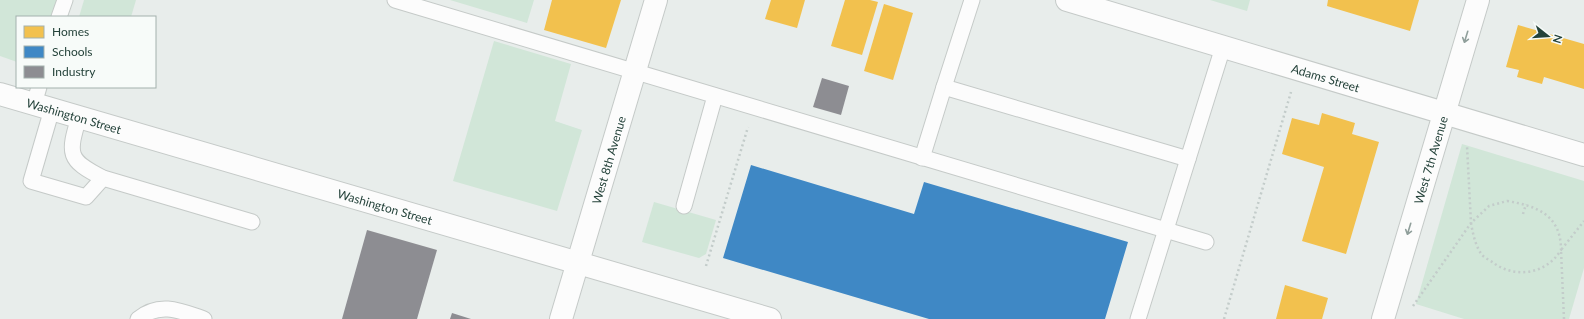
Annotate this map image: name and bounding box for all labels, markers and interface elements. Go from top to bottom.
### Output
legend [16,16,156,88]
north arrow [1528,16,1568,56]
text: Homes [52,24,89,39]
one-way arrow [1462,31,1469,44]
text: N [1551,33,1565,45]
text: Schools [52,44,93,59]
street label: Adams Street [1290,60,1362,95]
text: Industry [52,64,96,79]
street label: Washington Street [25,95,124,137]
street label: West 8th Avenue [588,114,629,206]
street label: West 7th Avenue [1410,114,1451,206]
street label: Washington Street [336,186,435,228]
one-way arrow [1405,222,1412,235]

